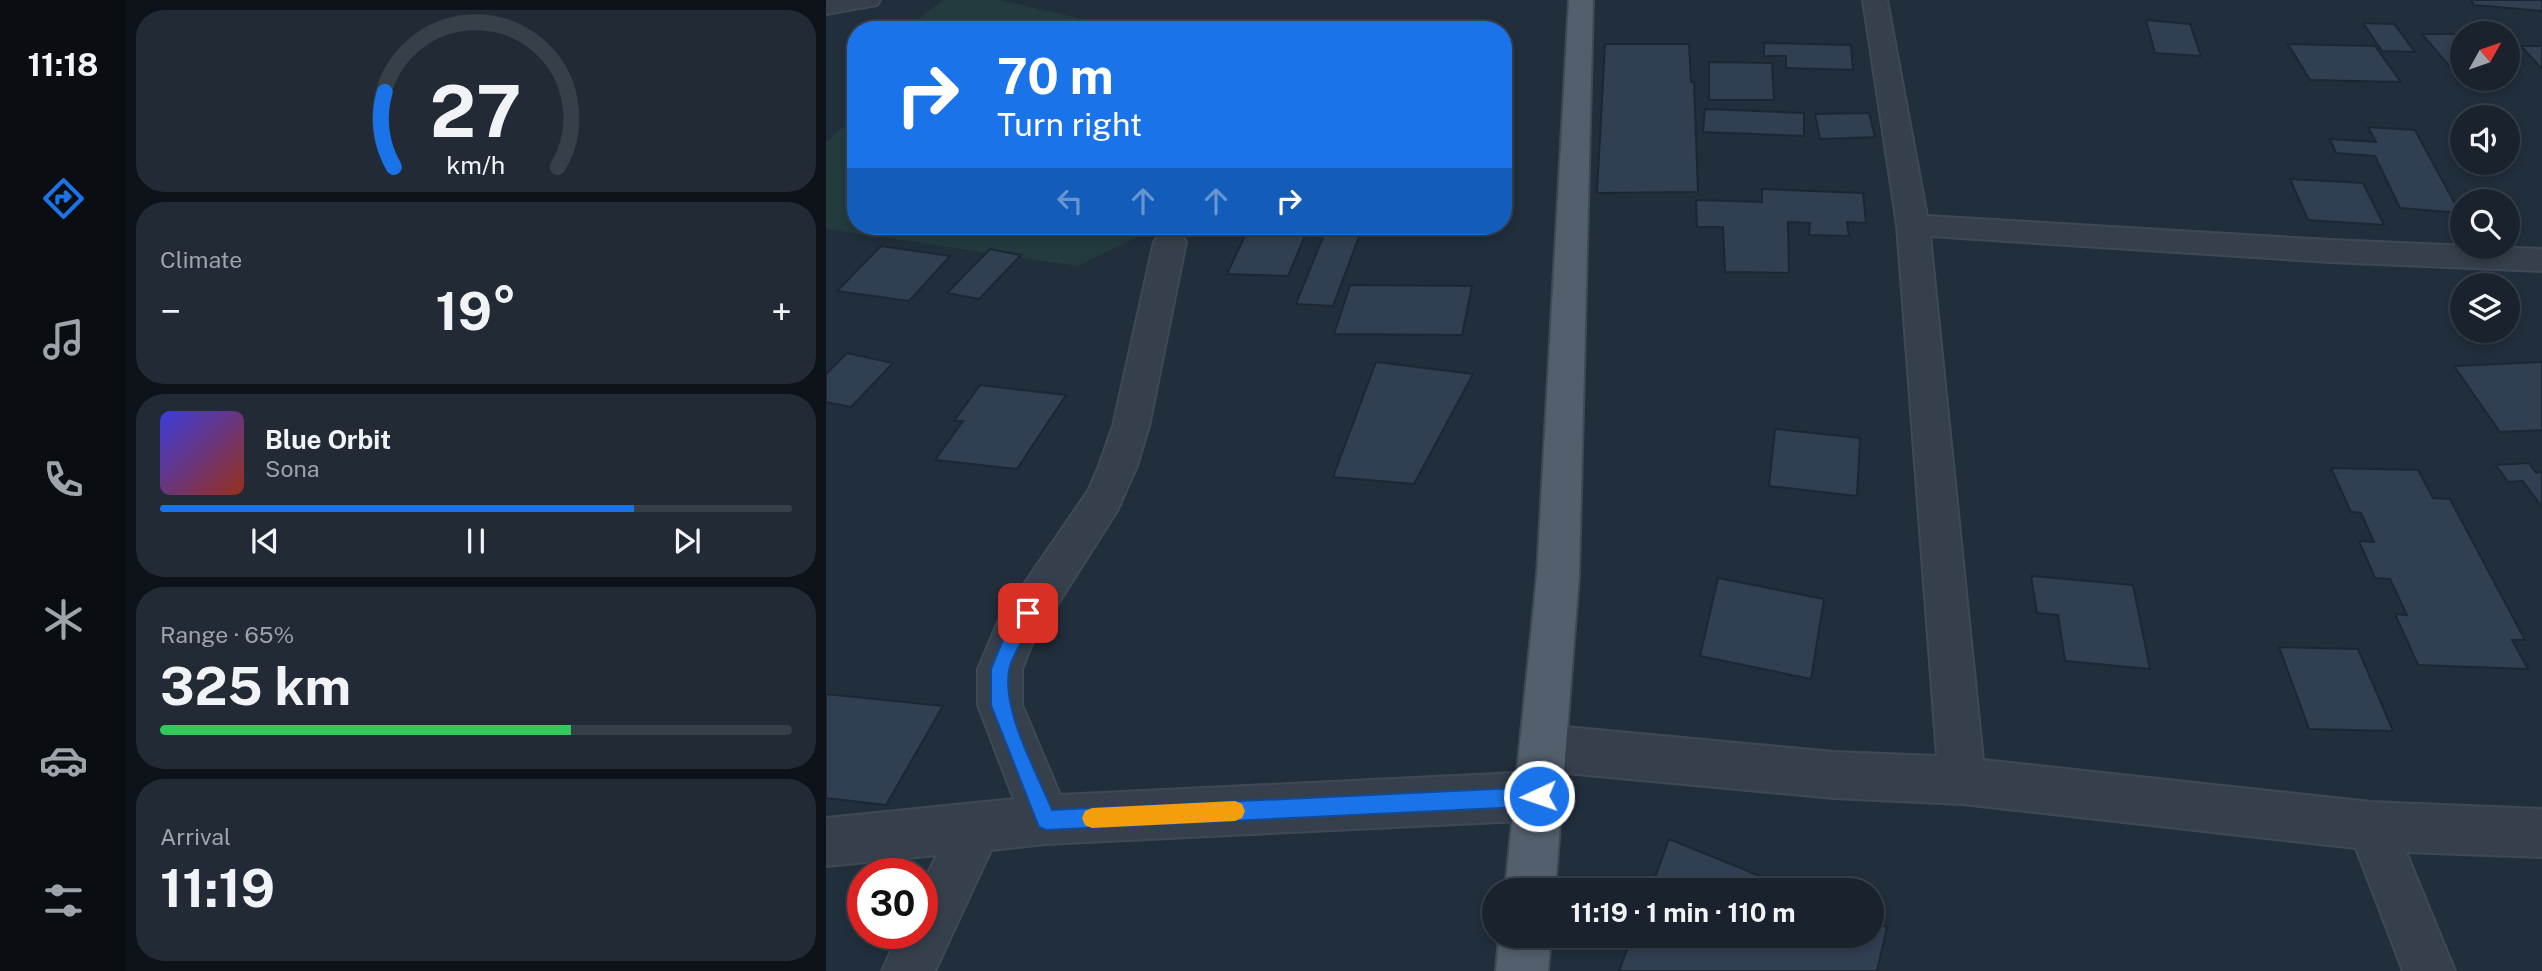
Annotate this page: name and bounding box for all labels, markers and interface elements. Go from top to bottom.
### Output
north arrow [2450,21,2520,91]
map controls [2450,21,2520,343]
text: 11:18 [27,46,99,83]
text: 70 m [997,47,1114,105]
icon: right [882,49,973,140]
text: 27 [430,68,522,153]
button: sound [2450,105,2520,175]
text: Turn right [997,106,1142,143]
text: km/h [447,150,505,180]
icon: directions [39,174,88,223]
icon: left [1051,182,1089,220]
icon: ahead [1124,182,1162,220]
icon: ahead [1197,182,1235,220]
icon: right [1270,182,1308,220]
button: search [2450,189,2520,259]
text: Climate [160,246,242,273]
button: layers [2450,273,2520,343]
text: 19° [435,281,517,342]
text: − [160,289,181,334]
text: + [771,289,792,334]
icon: music [39,315,88,364]
text: Blue Orbit [265,424,391,455]
icon: phone [39,455,88,504]
text: Sona [265,455,319,482]
icon: previous [246,522,284,560]
icon: pause [457,522,495,560]
icon: next [668,522,706,560]
pin [998,583,1058,643]
icon: arrive [1009,594,1047,632]
icon: climate [39,595,88,644]
text: Range · 65% [160,621,294,648]
text: 325 km [160,656,351,717]
icon: car [39,736,88,785]
position arrow [1502,759,1576,833]
text: Arrival [160,823,231,850]
text: 11:19 [160,858,275,919]
speed limit sign: 30 [847,858,938,949]
icon: filters [39,876,88,925]
text: 11:19 · 1 min · 110 m [1570,897,1796,928]

